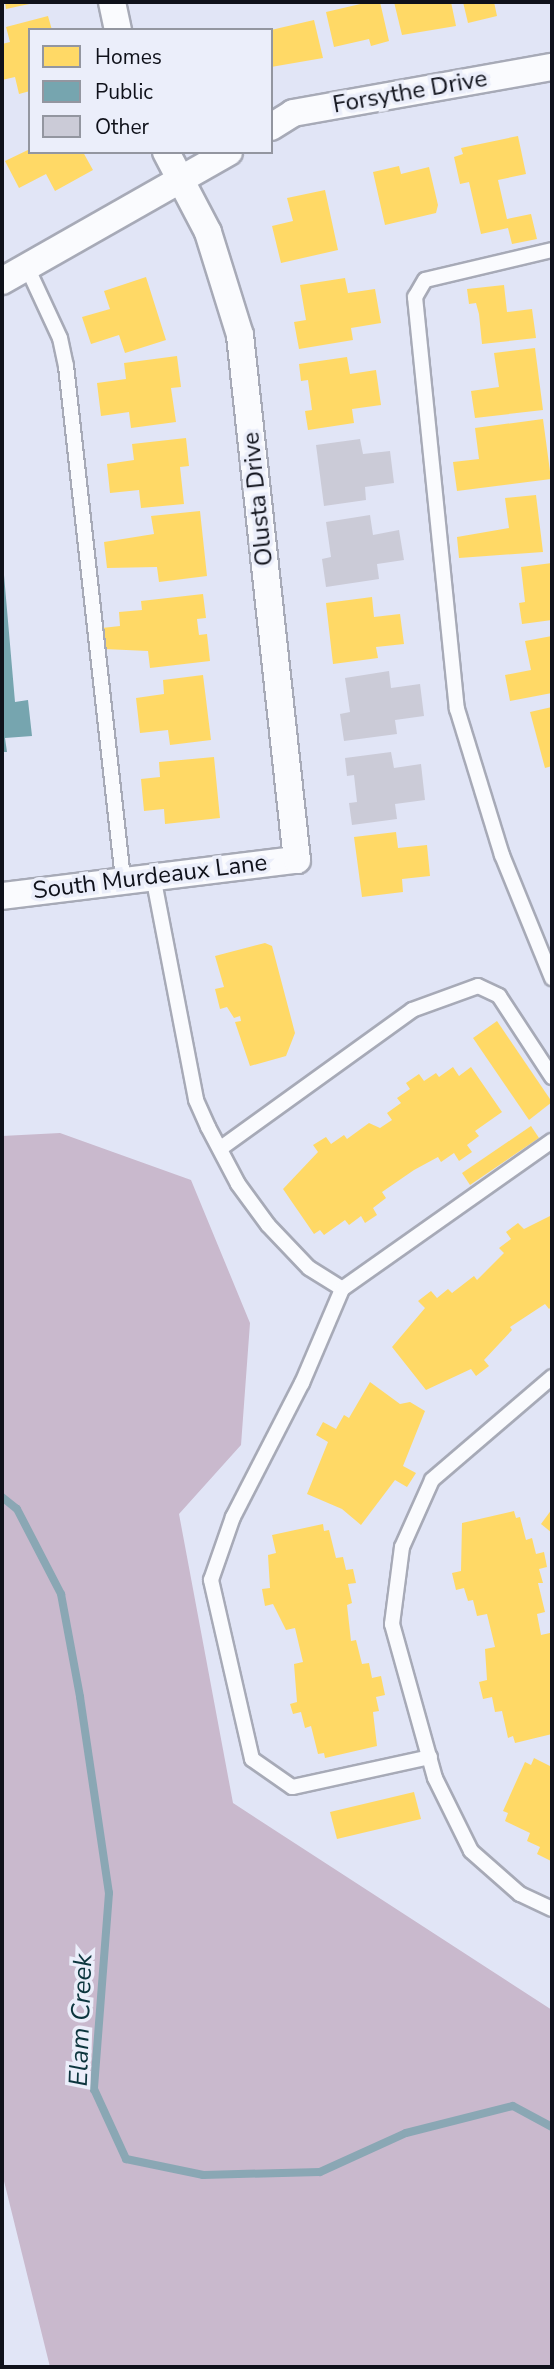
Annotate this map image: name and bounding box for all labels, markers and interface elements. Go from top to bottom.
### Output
legend [28,28,273,154]
text: Homes [95,43,162,71]
street label: Forsythe Drive [331,64,489,120]
text: Public [95,78,153,106]
text: Other [95,113,149,141]
street label: Olusta Drive [237,431,279,567]
street label: South Murdeaux Lane [31,848,269,906]
water label: Elam Creek [63,1953,99,2087]

